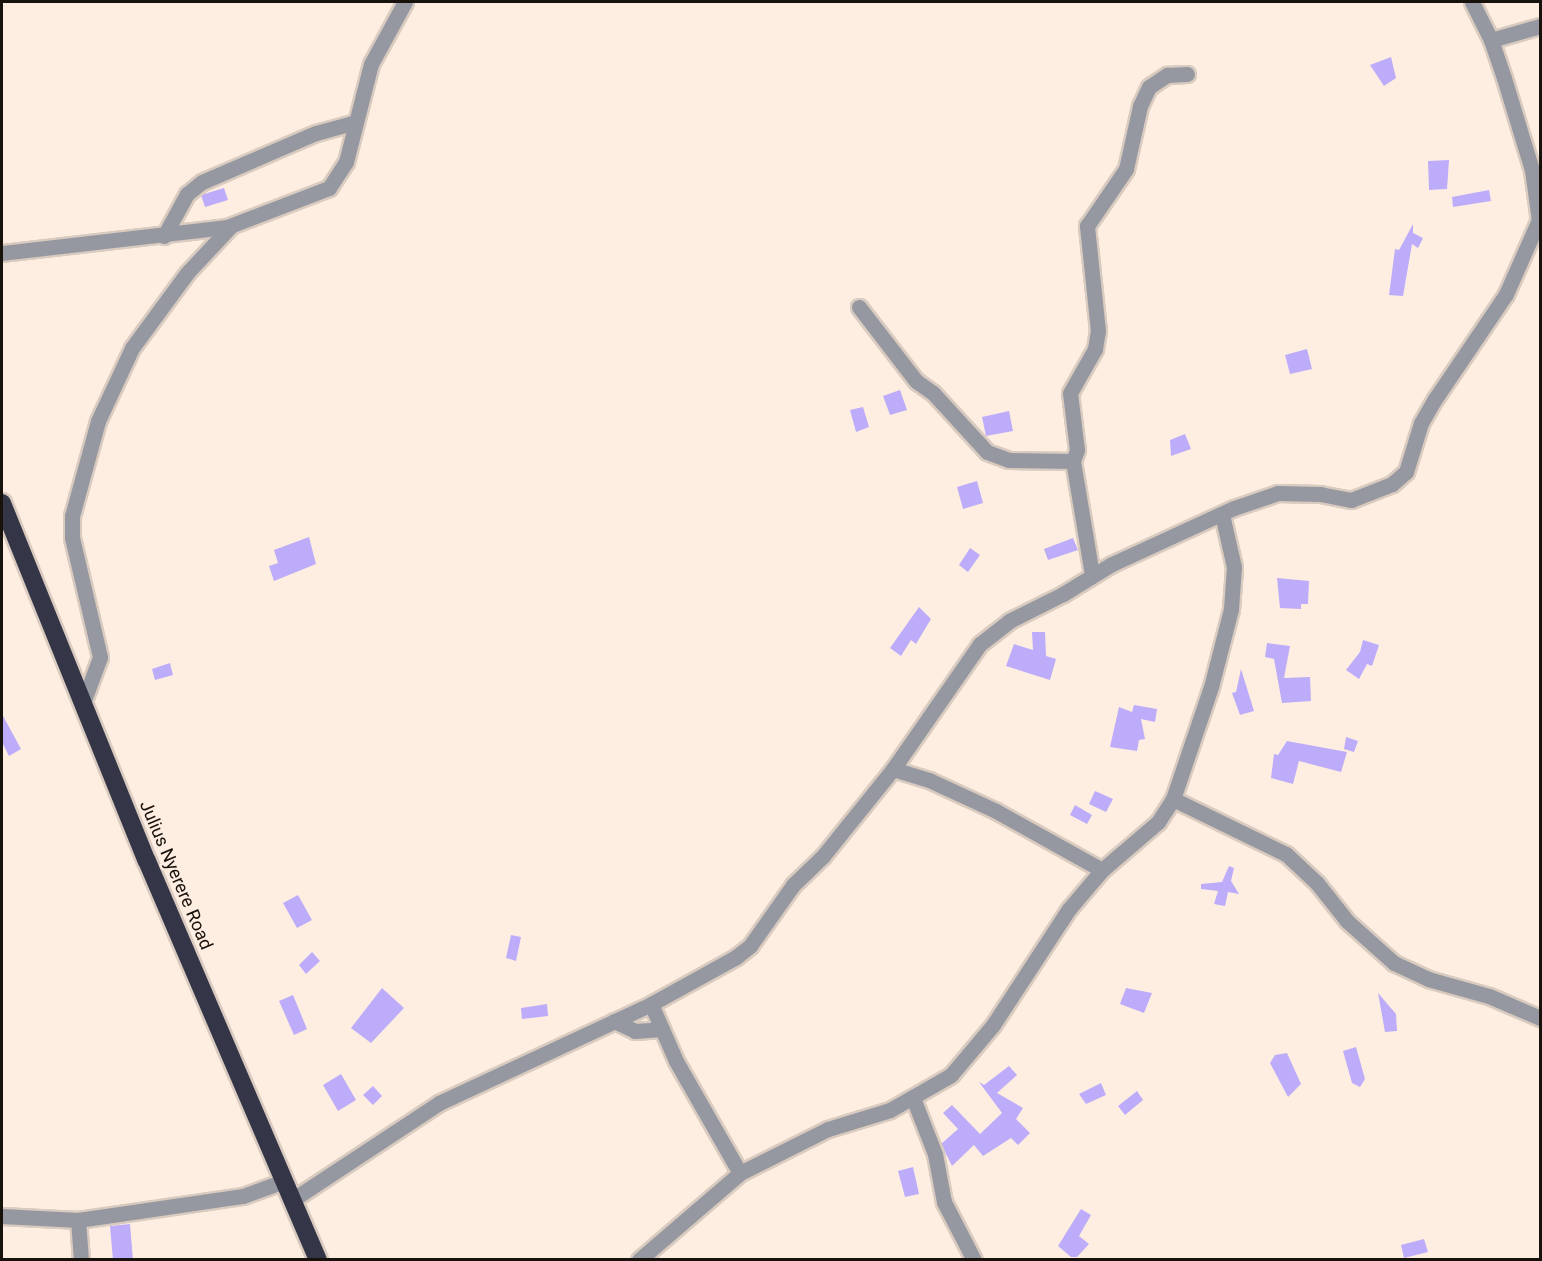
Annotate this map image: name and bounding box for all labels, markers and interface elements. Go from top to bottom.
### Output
street label: Julius Nyerere Road [135,797,217,953]

